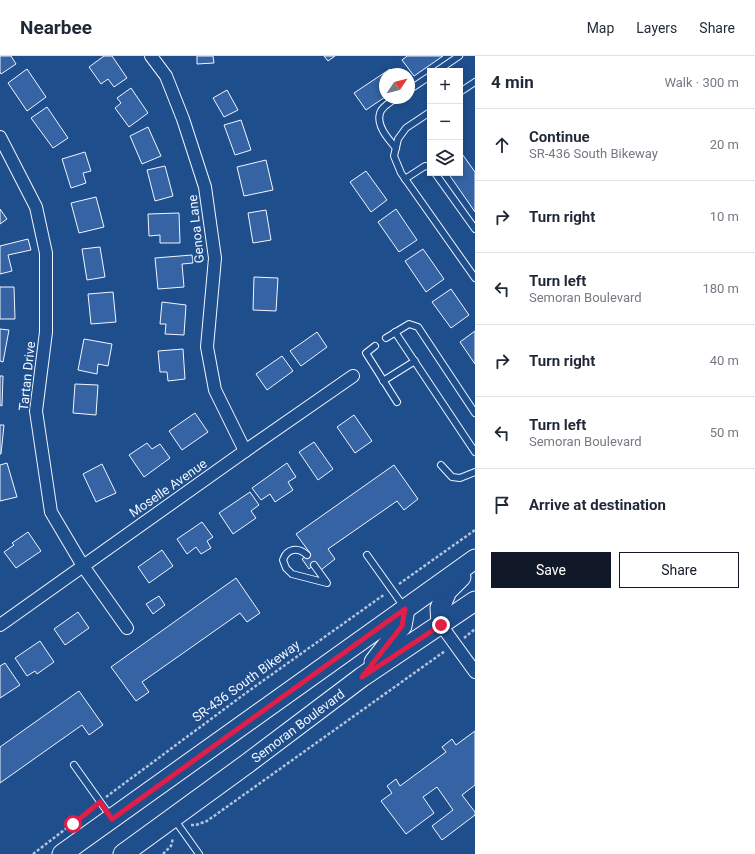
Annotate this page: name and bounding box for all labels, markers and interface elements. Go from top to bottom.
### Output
text: Nearbee [20,16,92,39]
text: Map [587,20,614,36]
text: Layers [636,20,677,36]
text: Share [699,20,735,36]
north arrow [379,68,415,104]
map controls [427,68,463,176]
button: + [427,68,463,104]
text: 4 min [491,72,534,92]
text: Walk · 300 m [664,75,739,90]
button: − [427,104,463,140]
text: Continue [529,128,590,146]
icon: ahead [491,134,513,156]
text: 20 m [710,137,739,152]
button: layers [427,140,463,176]
text: SR-436 South Bikeway [529,146,658,161]
street label: Genoa Lane [185,194,207,264]
icon: right [491,206,513,228]
text: Turn right [529,208,595,226]
text: 10 m [710,209,739,224]
text: Turn left [529,272,586,290]
icon: left [491,278,513,300]
text: 180 m [702,281,739,296]
text: Semoran Boulevard [529,290,642,305]
street label: Tartan Drive [16,340,38,411]
icon: right [491,350,513,372]
text: Turn right [529,352,595,370]
text: 40 m [710,353,739,368]
text: Turn left [529,416,586,434]
icon: left [491,422,513,444]
text: 50 m [710,425,739,440]
text: Semoran Boulevard [529,434,642,449]
street label: Moselle Avenue [126,456,210,520]
icon: arrive [491,494,513,516]
text: Arrive at destination [529,496,666,514]
button: Save [491,552,611,588]
button: Share [619,552,739,588]
route end [432,616,450,634]
street label: SR-436 South Bikeway [189,637,303,725]
street label: Semoran Boulevard [249,686,347,766]
route start [64,815,82,833]

